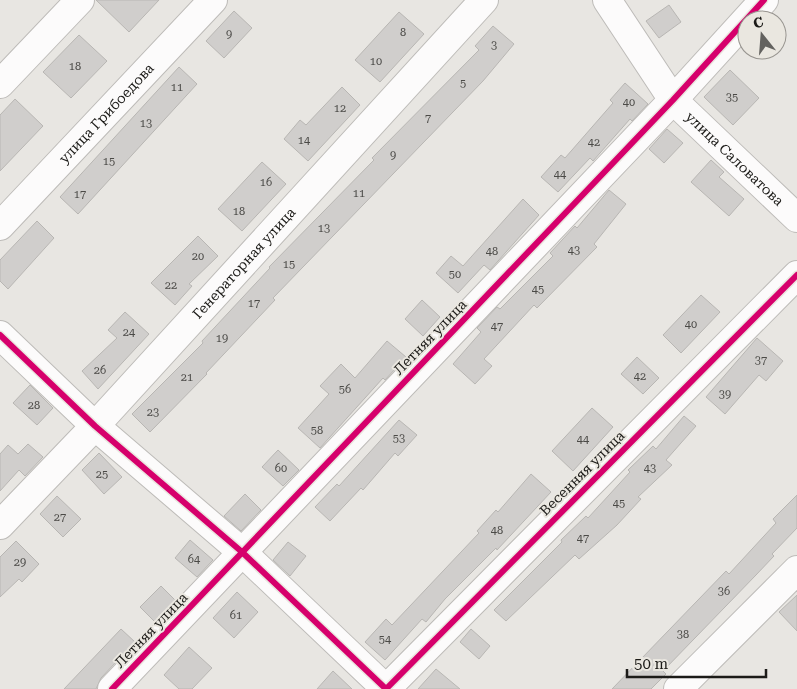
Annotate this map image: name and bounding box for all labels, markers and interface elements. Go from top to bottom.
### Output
north arrow [737,10,787,60]
text: С [751,13,765,32]
house number: 8 [400,26,406,39]
house number: 9 [226,28,232,41]
house number: 3 [491,39,497,52]
house number: 10 [370,55,382,68]
street label: улица Грибоедова [56,60,157,166]
house number: 18 [69,60,81,73]
house number: 5 [460,77,466,90]
house number: 11 [171,81,183,94]
house number: 35 [726,91,738,104]
house number: 40 [623,96,635,109]
house number: 12 [334,102,346,115]
street label: улица Саловатова [682,108,787,209]
house number: 7 [425,112,431,125]
house number: 13 [140,117,152,130]
house number: 14 [298,134,311,147]
house number: 42 [588,136,600,149]
house number: 9 [390,149,396,162]
house number: 15 [103,155,115,168]
house number: 44 [554,168,567,181]
house number: 16 [260,176,272,189]
house number: 11 [353,187,365,200]
house number: 17 [74,188,86,201]
street label: Генераторная улица [189,204,299,322]
house number: 18 [233,205,245,218]
house number: 13 [318,222,330,235]
house number: 43 [568,244,580,257]
house number: 48 [486,245,498,258]
house number: 20 [192,250,204,263]
house number: 15 [283,258,295,271]
house number: 50 [449,268,461,281]
house number: 22 [165,279,177,292]
house number: 45 [532,283,544,296]
street label: Летняя улица [390,296,470,378]
house number: 17 [248,297,260,310]
house number: 40 [685,318,697,331]
house number: 47 [491,320,503,333]
house number: 24 [123,326,136,339]
house number: 19 [216,332,228,345]
house number: 37 [755,354,767,367]
house number: 26 [94,364,106,377]
house number: 42 [634,370,646,383]
house number: 21 [181,371,193,384]
house number: 56 [339,383,351,396]
house number: 39 [719,388,731,401]
house number: 28 [28,399,40,412]
house number: 23 [147,406,159,419]
house number: 58 [311,424,323,437]
street label: Весенняя улица [536,427,628,519]
house number: 53 [393,432,405,445]
house number: 44 [577,433,590,446]
house number: 60 [275,462,287,475]
house number: 43 [644,462,656,475]
house number: 25 [96,468,108,481]
house number: 45 [613,497,625,510]
house number: 27 [54,511,66,524]
house number: 48 [491,524,503,537]
house number: 47 [577,532,589,545]
house number: 64 [188,553,201,566]
house number: 29 [14,556,26,569]
house number: 36 [718,585,730,598]
street label: Летняя улица [111,589,191,671]
house number: 61 [230,609,242,622]
house number: 38 [677,628,689,641]
house number: 54 [379,633,392,646]
scale bar [627,646,766,678]
text: 50 m [634,655,669,673]

